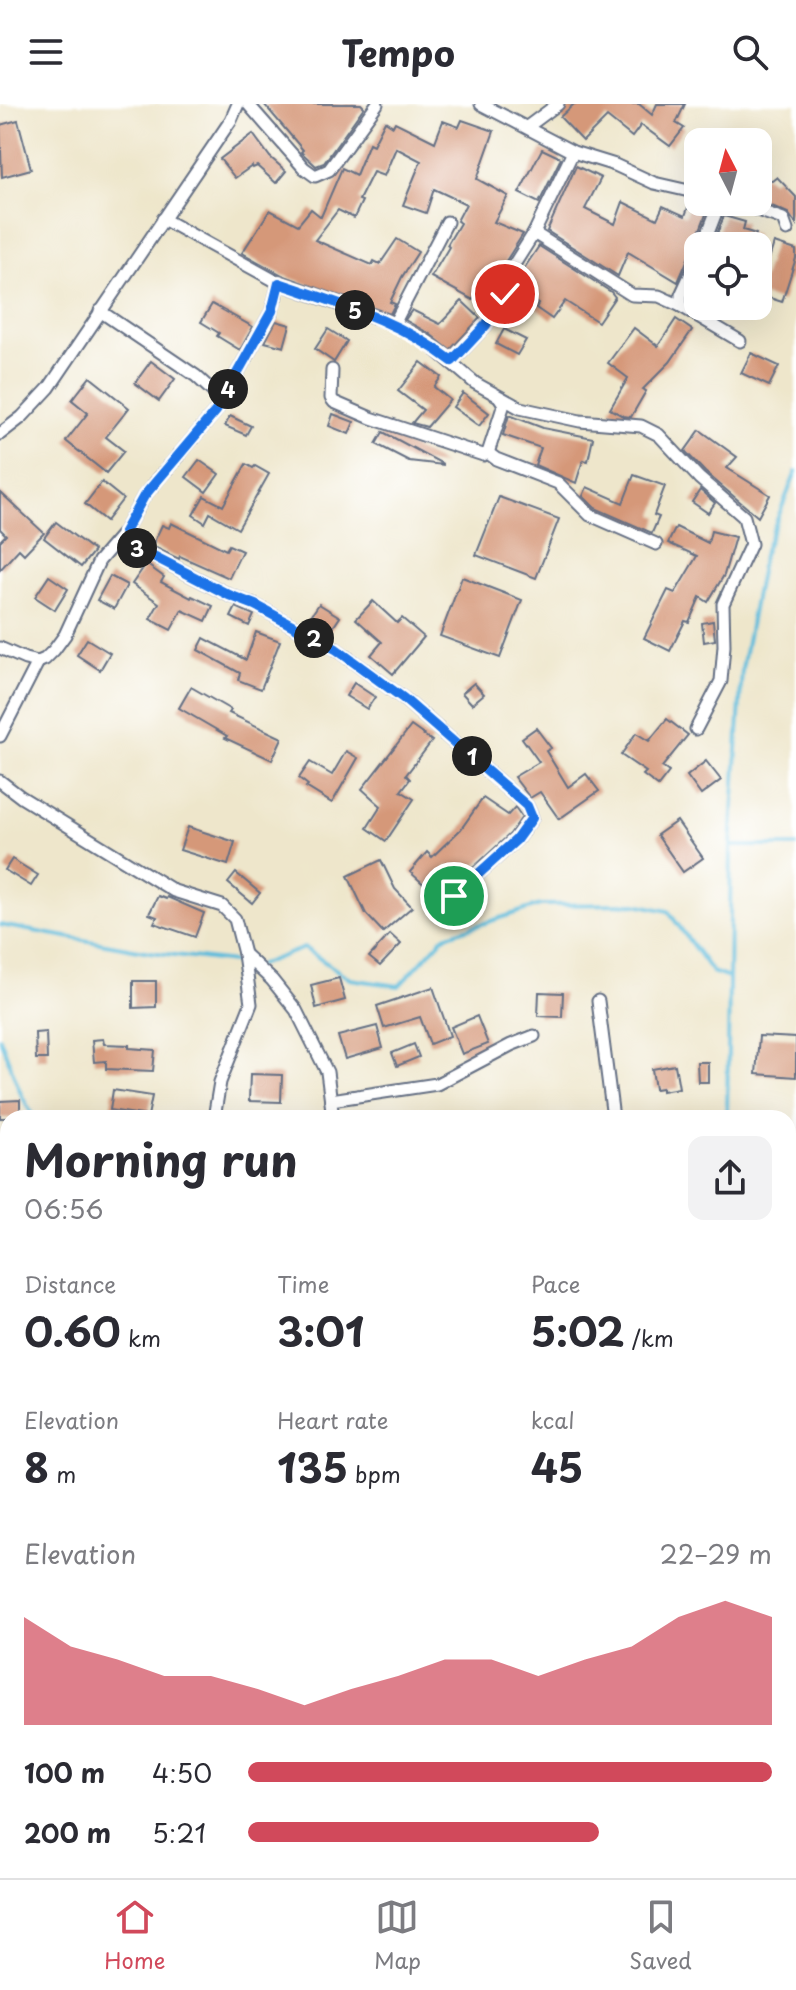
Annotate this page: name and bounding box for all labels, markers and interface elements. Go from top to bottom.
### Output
text: Tempo [341,25,455,79]
icon: menu [24,30,68,74]
icon: search [728,30,772,74]
north arrow [684,128,772,216]
map controls [684,128,772,320]
button: locate [684,232,772,320]
pin [471,260,539,328]
icon: check [483,272,527,316]
pin: 5 [335,290,375,330]
text: 5 [348,293,362,326]
pin: 4 [208,369,248,409]
text: 4 [221,372,235,405]
pin: 3 [117,528,157,568]
text: 3 [130,531,144,564]
pin: 2 [294,618,334,658]
text: 2 [306,621,322,654]
pin: 1 [452,736,492,776]
text: 1 [467,739,477,772]
pin [420,862,488,930]
icon: arrive [432,874,476,918]
text: Morning run [24,1126,298,1192]
button: share [688,1136,772,1220]
text: 06:56 [24,1189,103,1228]
text: Distance [24,1267,116,1300]
text: Time [277,1267,329,1300]
text: Pace [531,1267,580,1300]
text: 0.60 [24,1300,121,1361]
text: 3:01 [277,1300,364,1361]
text: 5:02 [531,1300,625,1361]
text: km [121,1321,161,1354]
text: /km [625,1321,674,1354]
text: Elevation [24,1403,119,1436]
text: Heart rate [277,1403,388,1436]
text: kcal [531,1403,575,1436]
text: 8 [24,1436,49,1497]
text: 135 [277,1436,348,1497]
text: 45 [531,1436,583,1497]
text: m [49,1457,76,1490]
text: bpm [348,1457,401,1490]
text: Elevation [24,1534,136,1573]
text: 22–29 m [659,1534,772,1573]
text: 100 m [24,1753,105,1792]
text: 4:50 [152,1753,212,1792]
text: 200 m [24,1813,111,1852]
text: 5:21 [152,1813,206,1852]
tab: Home [104,1895,165,1976]
tab: Map [374,1895,421,1976]
tab: Saved [629,1895,692,1976]

